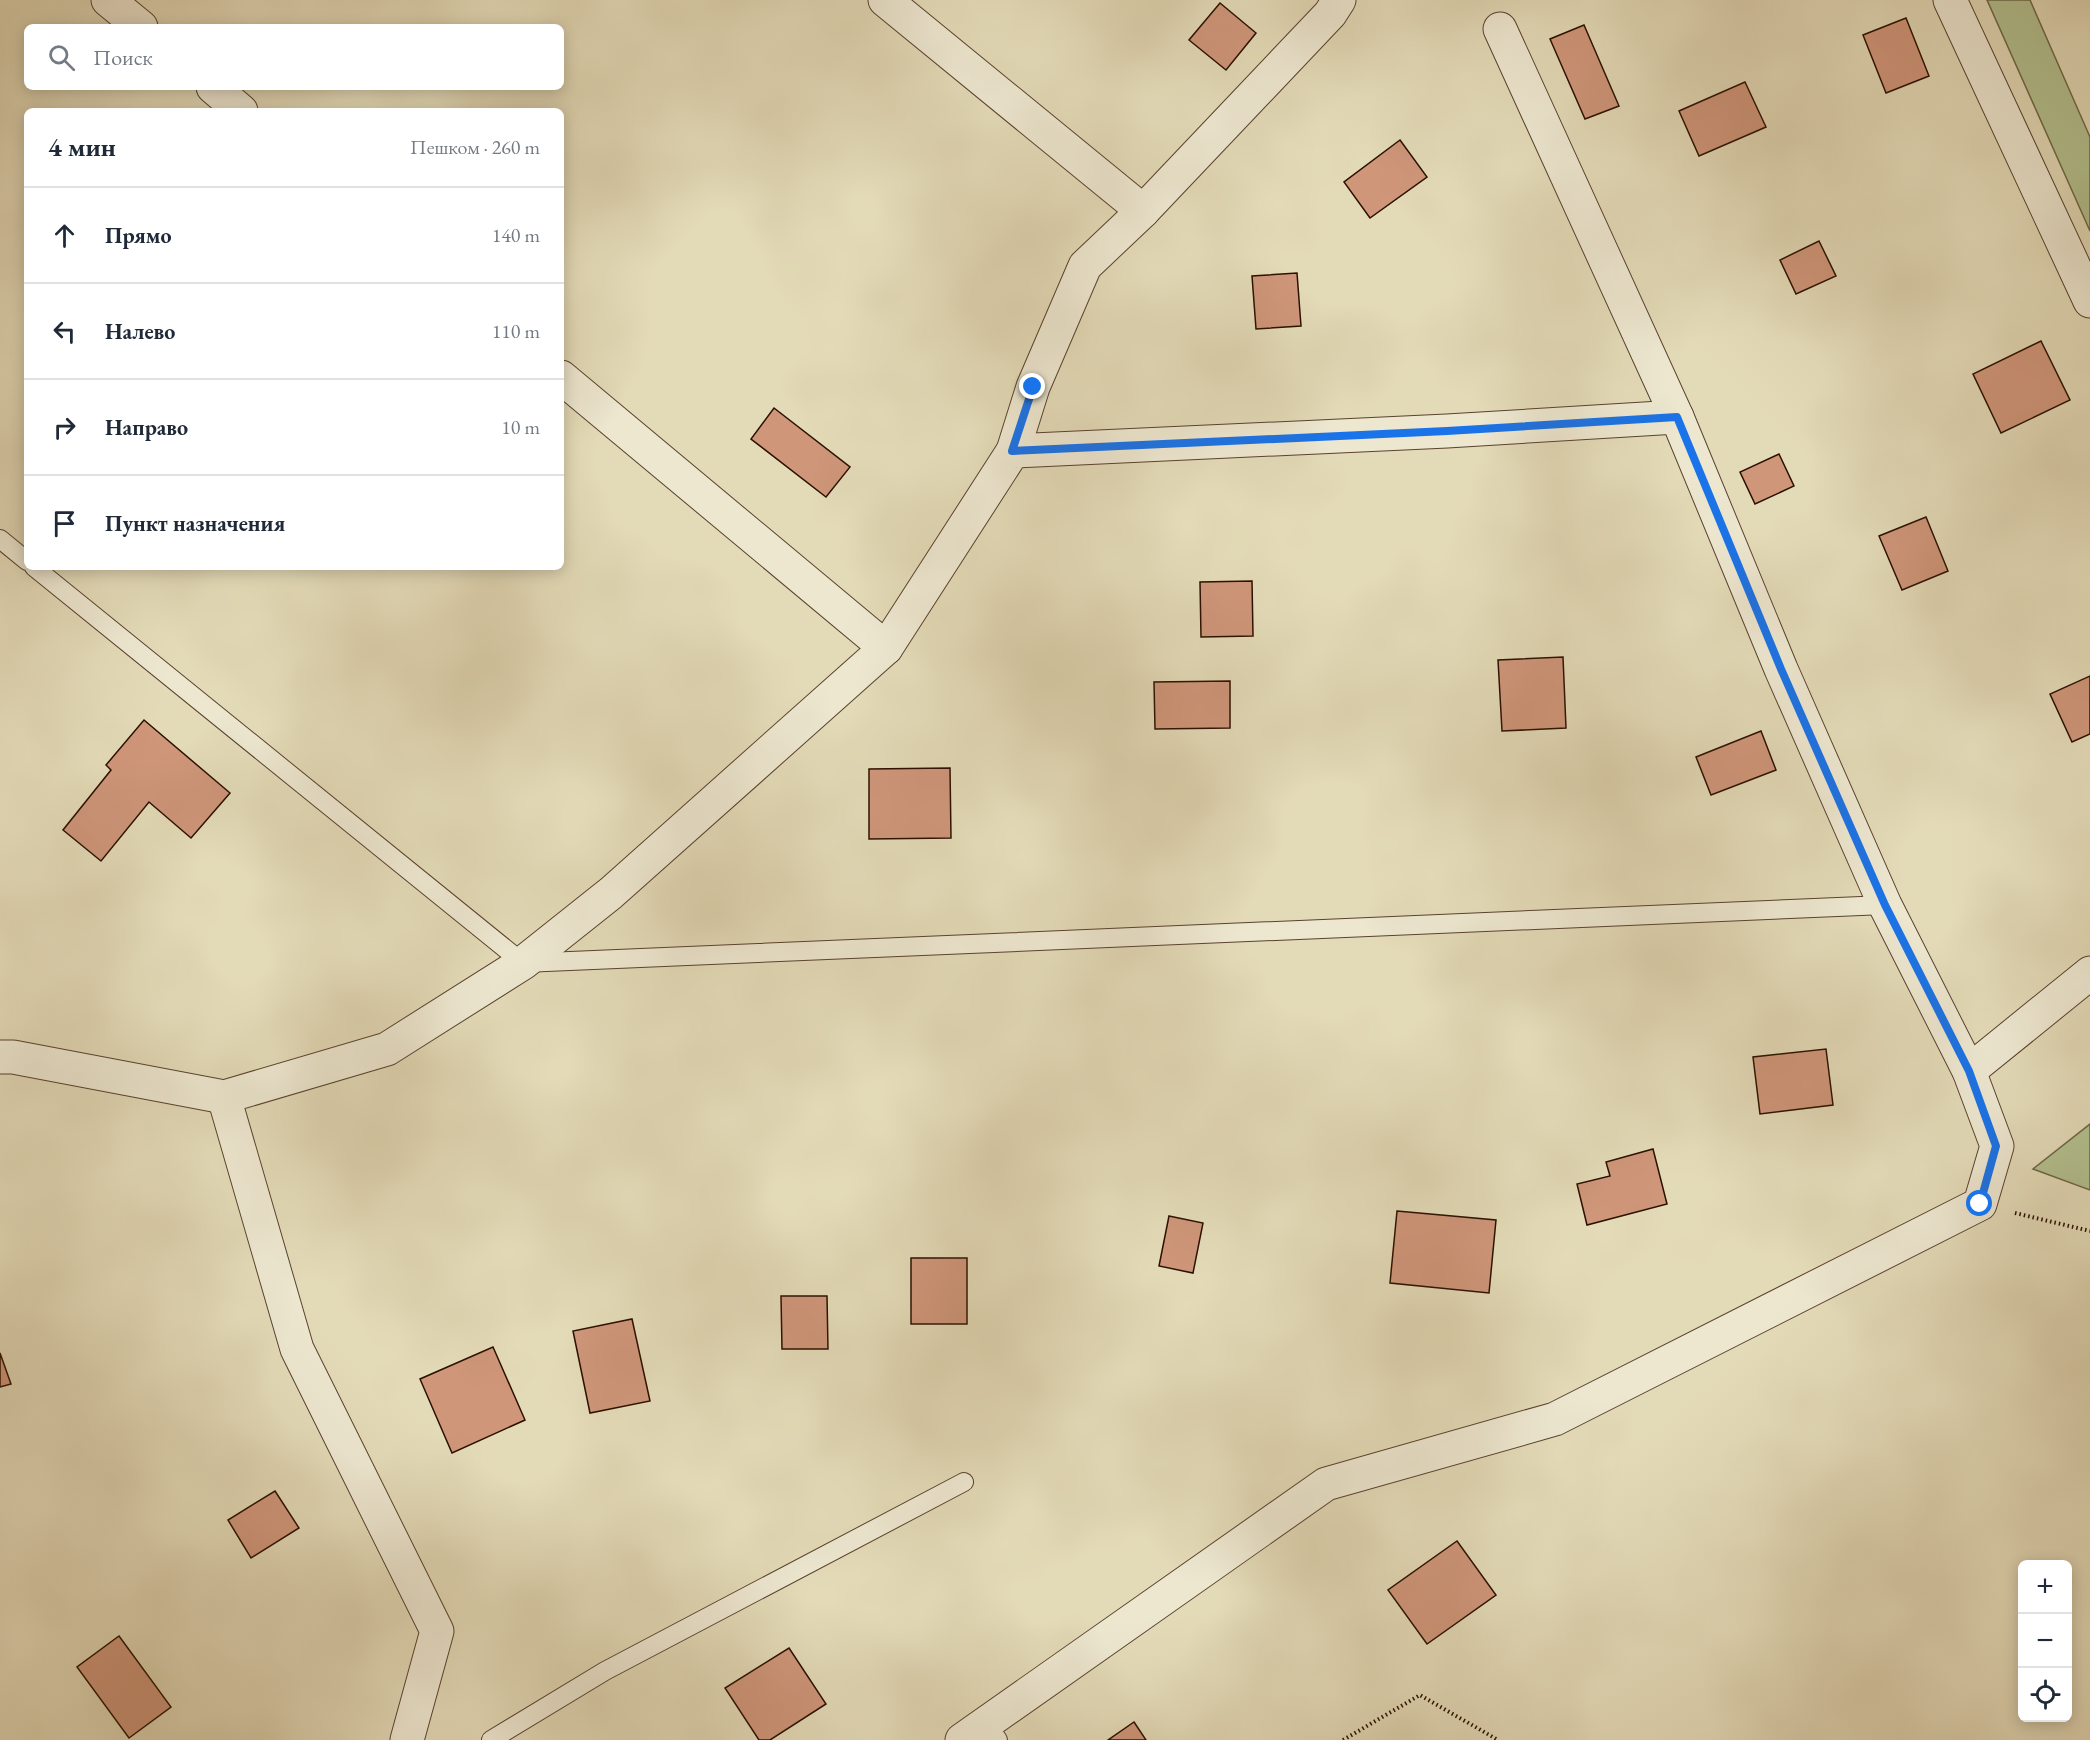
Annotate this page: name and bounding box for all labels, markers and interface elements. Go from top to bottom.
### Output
search box [24,24,564,90]
icon: search [45,41,78,74]
text: Поиск [93,43,153,72]
text: 4 мин [48,130,116,164]
text: Пешком · 260 m [410,134,540,160]
icon: ahead [48,219,81,252]
text: Прямо [105,221,172,250]
text: 140 m [492,222,540,248]
icon: left [48,315,81,348]
text: Налево [105,317,175,346]
text: 110 m [492,318,540,344]
route end [1019,373,1045,399]
icon: right [48,411,81,444]
text: Направо [105,413,188,442]
text: 10 m [501,414,540,440]
icon: arrive [48,507,81,540]
text: Пункт назначения [105,509,285,538]
route start [1966,1190,1992,1216]
map controls [2018,1560,2072,1722]
button: + [2018,1560,2072,1614]
button: − [2018,1614,2072,1668]
button: locate [2018,1668,2072,1722]

